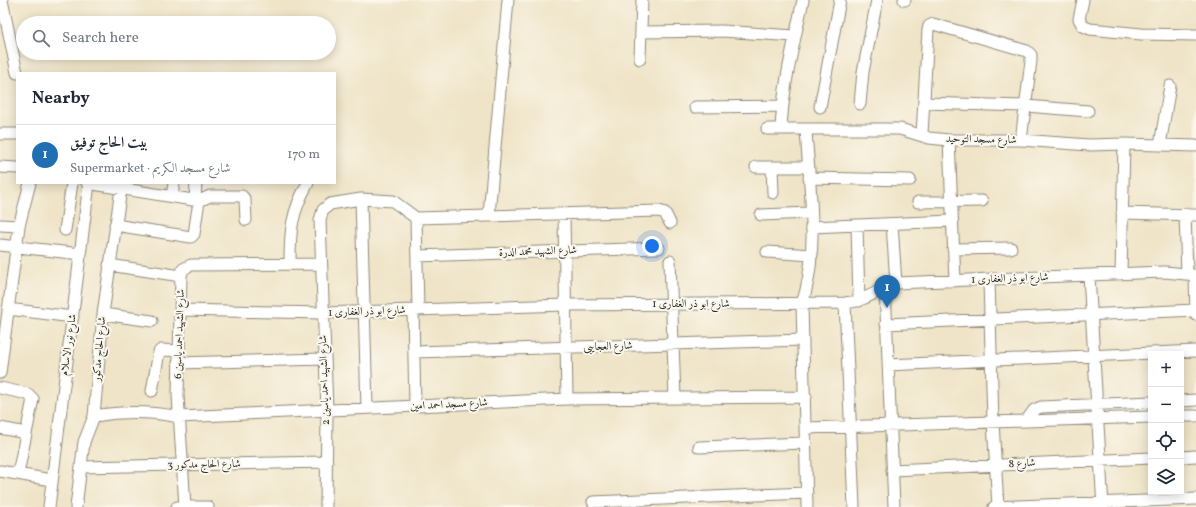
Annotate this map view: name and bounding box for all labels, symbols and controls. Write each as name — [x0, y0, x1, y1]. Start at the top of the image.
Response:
search box — [16, 16, 336, 60]
icon: search — [30, 27, 52, 49]
text: Search here — [62, 28, 139, 49]
text: Nearby — [32, 87, 90, 110]
street label: شارع مسجد التوحيد — [945, 132, 1017, 149]
text: بيت الحاج توفيق — [70, 133, 148, 154]
text: 1 — [42, 146, 48, 164]
text: 170 m — [287, 146, 320, 164]
text: Supermarket · شارع مسجد الكريم — [70, 160, 231, 178]
your location — [642, 236, 662, 256]
street label: شارع الشهيد محمد الدرة — [499, 243, 577, 262]
street label: شارع ابو ذر الغفارى 1 — [971, 270, 1049, 289]
pin: 1 — [874, 275, 900, 308]
street label: شارع الشهيد احمد ياسين 6 — [171, 289, 190, 379]
street label: شارع ابو ذر الغفارى 1 — [652, 297, 730, 313]
street label: شارع ابو ذر الغفارى 1 — [328, 303, 406, 322]
street label: شارع نور الاسلام — [57, 313, 82, 377]
street label: شارع الحاج مدكور — [90, 316, 112, 383]
street label: شارع الشهيد احمد ياسين 2 — [316, 335, 335, 425]
street label: شارع العجايبى — [583, 339, 633, 356]
map controls — [1148, 351, 1184, 495]
button: + — [1148, 351, 1184, 387]
button: − — [1148, 387, 1184, 423]
street label: شارع مسجد احمد امين — [410, 395, 488, 416]
button: locate — [1148, 423, 1184, 459]
street label: شارع 8 — [1008, 456, 1036, 473]
street label: شارع الحاج مدكور 3 — [167, 457, 241, 475]
button: layers — [1148, 459, 1184, 495]

